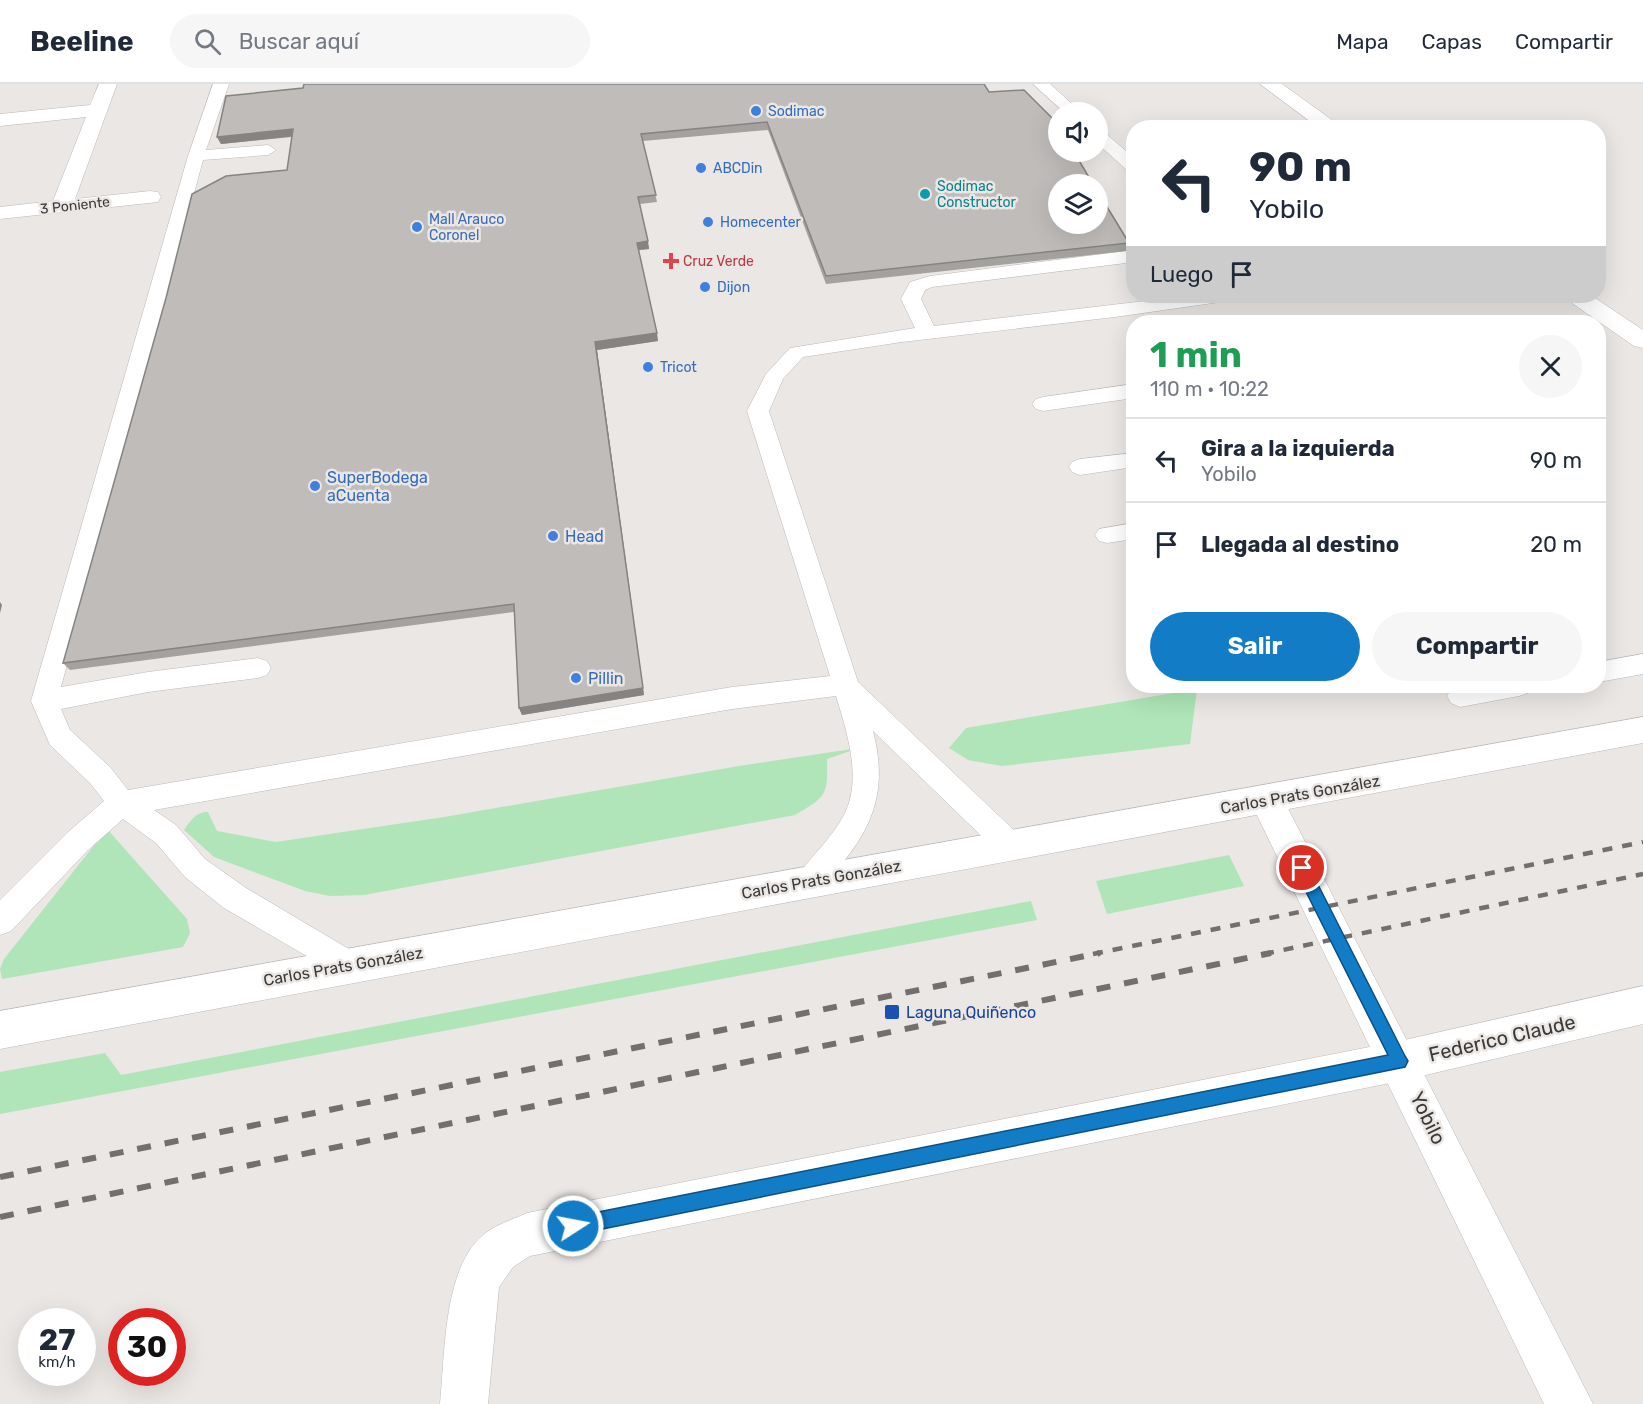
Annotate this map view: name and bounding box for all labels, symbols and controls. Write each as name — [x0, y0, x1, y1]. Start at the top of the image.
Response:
search box — [170, 14, 590, 68]
text: Beeline — [30, 25, 134, 58]
icon: search — [191, 25, 224, 58]
text: Buscar aquí — [239, 28, 359, 55]
text: Mapa — [1336, 29, 1389, 54]
text: Capas — [1422, 29, 1482, 54]
text: Compartir — [1515, 29, 1613, 54]
map controls — [1048, 102, 1108, 234]
button: sound — [1048, 102, 1108, 162]
place label: Sodimac — [768, 103, 825, 120]
marker: Sodimac — [749, 104, 763, 118]
text: 90 m — [1249, 142, 1352, 192]
icon: left — [1150, 144, 1228, 222]
place label: ABCDin — [713, 160, 763, 177]
marker: ABCDin — [694, 161, 708, 175]
button: layers — [1048, 174, 1108, 234]
place label: Sodimac Constructor — [937, 178, 1016, 211]
marker: Sodimac Constructor — [918, 187, 932, 201]
street label: 3 Poniente — [39, 193, 111, 218]
text: Yobilo — [1249, 193, 1324, 225]
place label: Mall Arauco Coronel — [429, 211, 504, 244]
place label: Homecenter — [720, 214, 802, 231]
marker: Homecenter — [701, 215, 715, 229]
marker: Mall Arauco Coronel — [410, 220, 424, 234]
place label: Cruz Verde — [683, 253, 754, 270]
marker: Cruz Verde — [664, 254, 678, 268]
icon: arrive — [1225, 258, 1258, 291]
text: Luego — [1150, 261, 1213, 288]
place label: Dijon — [717, 279, 750, 296]
marker: Dijon — [698, 280, 712, 294]
text: 1 min — [1150, 333, 1242, 376]
button: close — [1519, 335, 1582, 398]
place label: Tricot — [660, 359, 697, 376]
marker: Tricot — [641, 360, 655, 374]
text: 110 m · 10:22 — [1150, 377, 1269, 401]
text: Gira a la izquierda — [1201, 435, 1395, 462]
icon: left — [1150, 444, 1183, 477]
text: 90 m — [1530, 447, 1582, 474]
text: Yobilo — [1201, 462, 1257, 486]
place label: SuperBodega aCuenta — [327, 468, 428, 505]
marker: SuperBodega aCuenta — [308, 479, 322, 493]
place label: Head — [565, 527, 604, 546]
icon: arrive — [1150, 528, 1183, 561]
marker: Head — [546, 529, 560, 543]
text: Llegada al destino — [1201, 531, 1399, 558]
text: 20 m — [1530, 531, 1582, 558]
button: Salir — [1150, 612, 1360, 681]
button: Compartir — [1372, 612, 1582, 681]
place label: Pillin — [588, 669, 624, 688]
marker: Pillin — [569, 671, 583, 685]
street label: Carlos Prats González — [1219, 771, 1381, 818]
pin — [1276, 842, 1327, 893]
icon: arrive — [1285, 851, 1318, 884]
street label: Carlos Prats González — [740, 856, 902, 903]
street label: Carlos Prats González — [262, 943, 424, 990]
marker: Laguna Quiñenco — [883, 1003, 901, 1021]
place label: Laguna Quiñenco — [906, 1003, 1036, 1022]
street label: Federico Claude — [1426, 1009, 1578, 1067]
street label: Yobilo — [1405, 1088, 1451, 1148]
position arrow — [541, 1194, 605, 1258]
speed limit sign: 30 — [108, 1308, 186, 1386]
text: 27 — [39, 1322, 75, 1358]
text: km/h — [38, 1353, 76, 1371]

